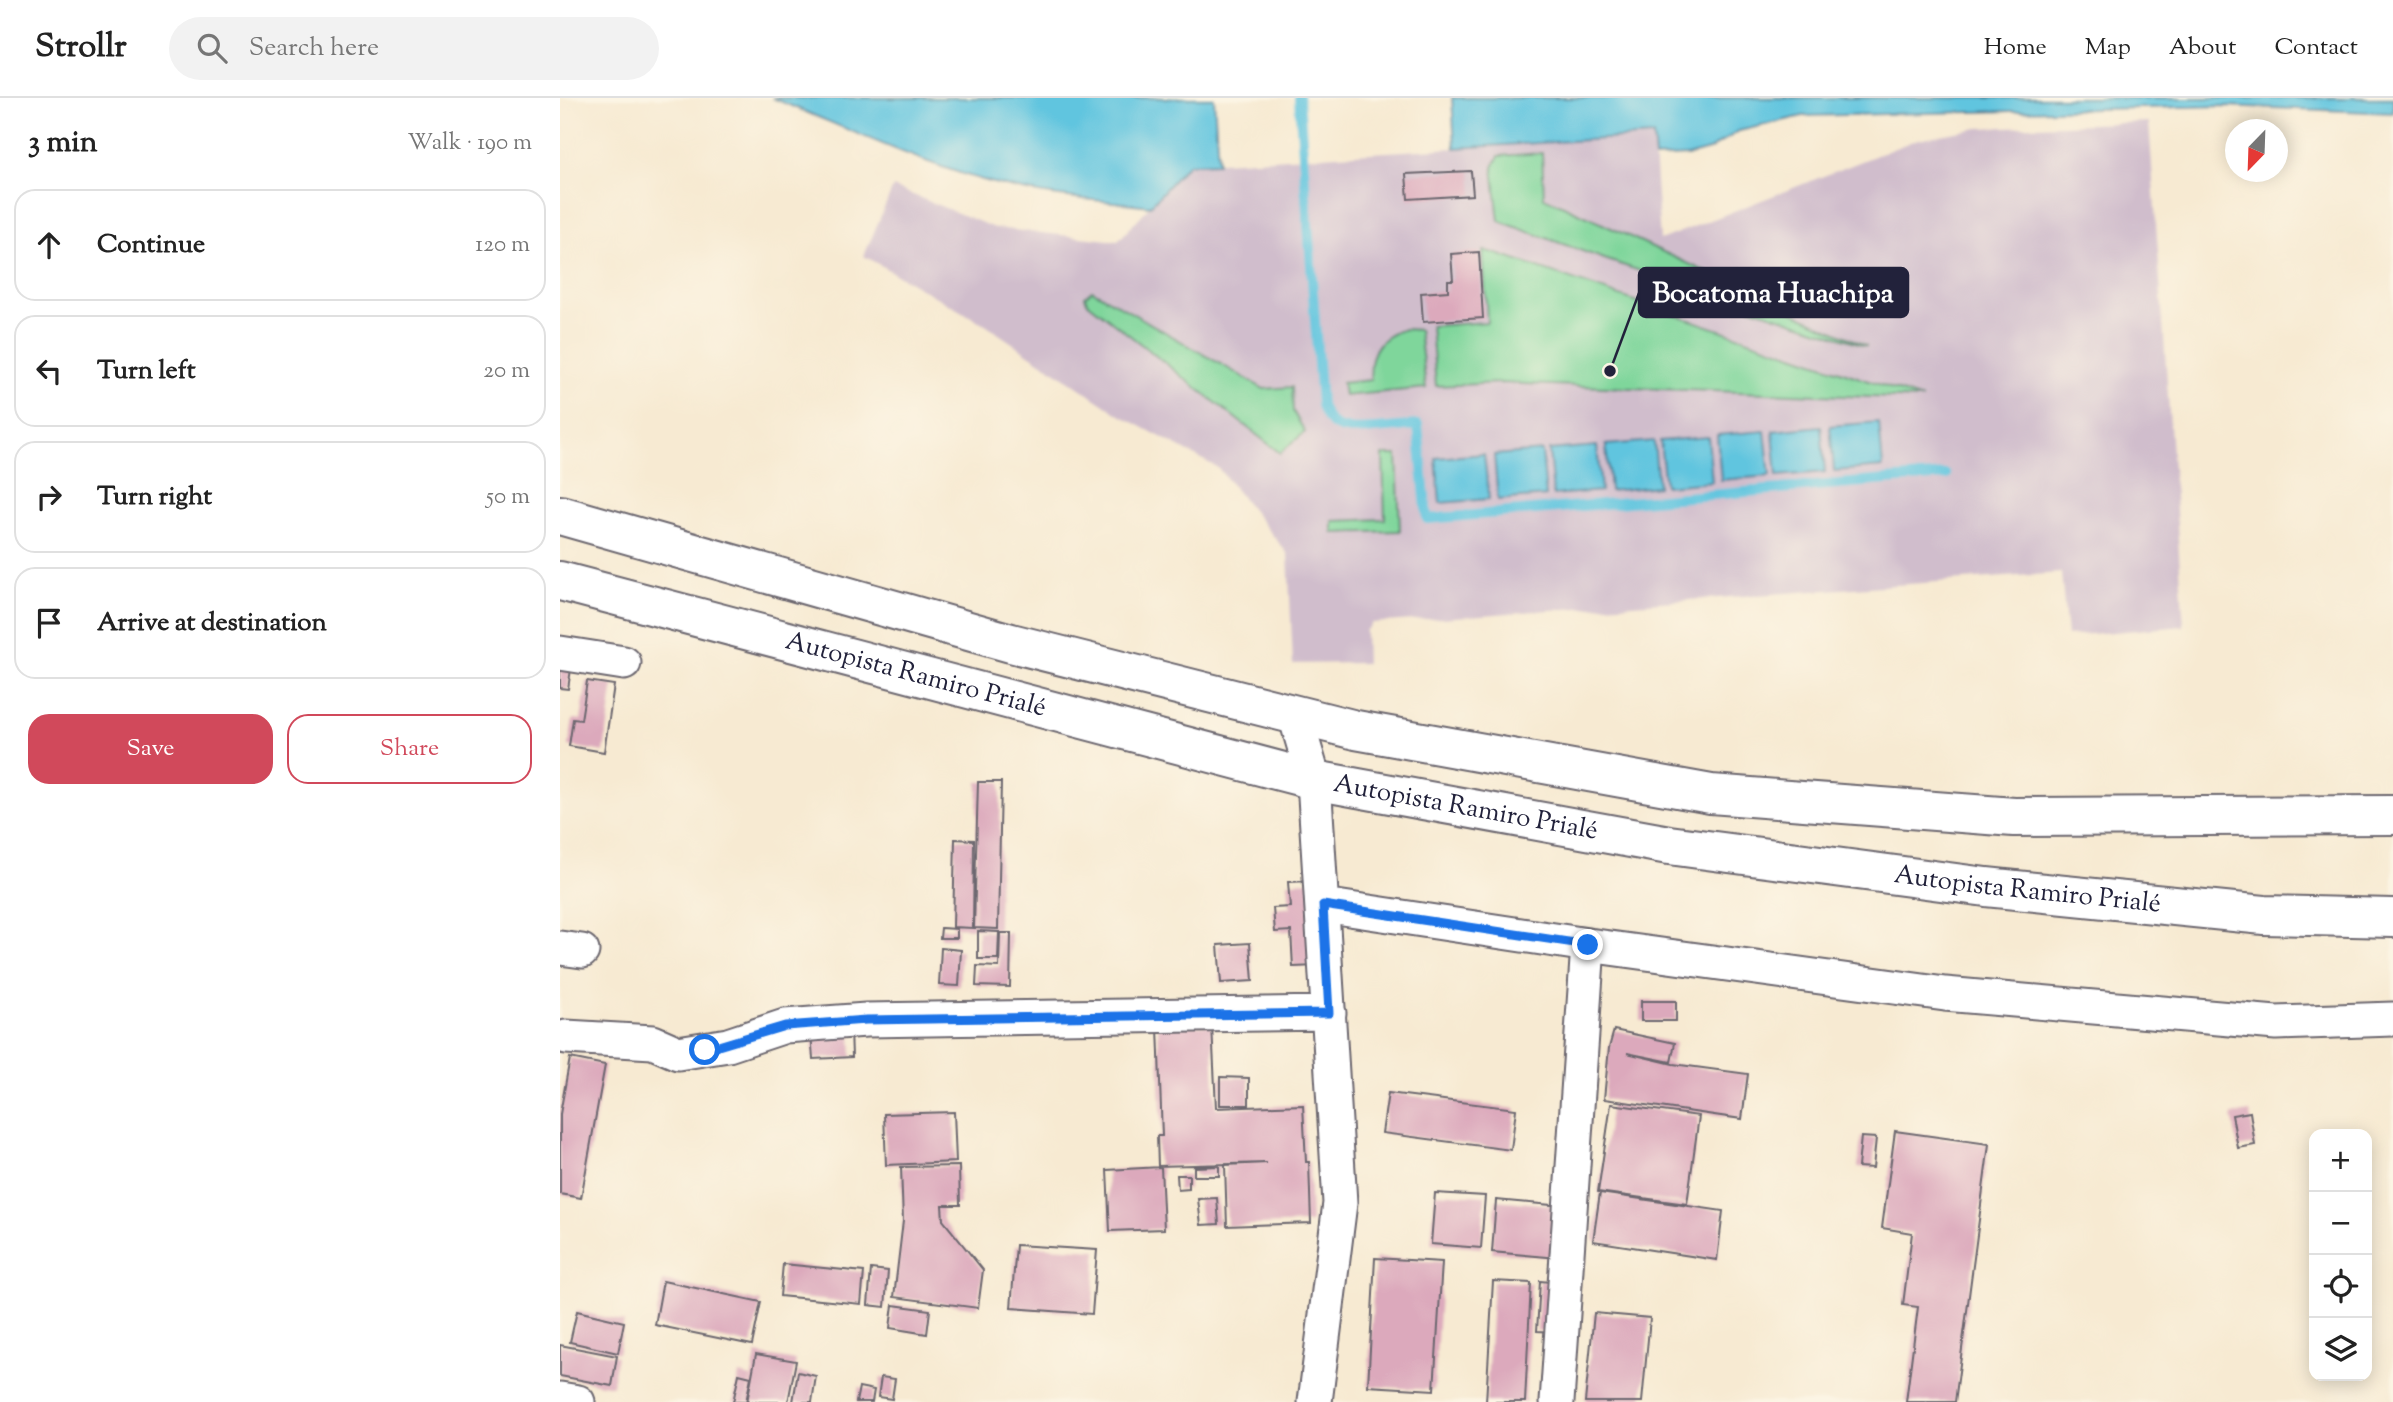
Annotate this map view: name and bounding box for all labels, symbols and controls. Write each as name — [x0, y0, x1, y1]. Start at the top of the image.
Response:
search box — [169, 17, 659, 80]
text: Strollr — [35, 24, 127, 72]
icon: search — [193, 29, 231, 67]
text: Search here — [249, 30, 379, 67]
text: Home — [1984, 31, 2047, 65]
text: Map — [2085, 31, 2131, 65]
text: About — [2169, 31, 2236, 65]
text: Contact — [2274, 31, 2358, 65]
north arrow — [2225, 119, 2288, 182]
text: 3 min — [28, 122, 98, 165]
text: Walk · 190 m — [408, 127, 532, 160]
icon: ahead — [30, 226, 68, 264]
text: Continue — [97, 227, 205, 264]
text: 120 m — [475, 229, 530, 262]
callout: Bocatoma Huachipa — [1639, 268, 1908, 317]
text: Bocatoma Huachipa — [1652, 275, 1894, 315]
icon: left — [30, 352, 68, 390]
text: Turn left — [97, 353, 196, 390]
text: 20 m — [483, 355, 530, 388]
icon: right — [30, 478, 68, 516]
text: Turn right — [97, 479, 212, 516]
text: 50 m — [486, 481, 530, 514]
icon: arrive — [30, 604, 68, 642]
text: Arrive at destination — [97, 605, 327, 642]
street label: Autopista Ramiro Prialé — [781, 623, 1050, 727]
button: Save — [28, 714, 273, 784]
button: Share — [287, 714, 532, 784]
street label: Autopista Ramiro Prialé — [1330, 765, 1601, 850]
street label: Autopista Ramiro Prialé — [1892, 856, 2163, 923]
route end — [1572, 929, 1603, 960]
route start — [689, 1034, 720, 1065]
map controls — [2309, 1129, 2372, 1381]
button: + — [2309, 1129, 2372, 1192]
button: − — [2309, 1192, 2372, 1255]
button: locate — [2309, 1255, 2372, 1318]
button: layers — [2309, 1318, 2372, 1381]

